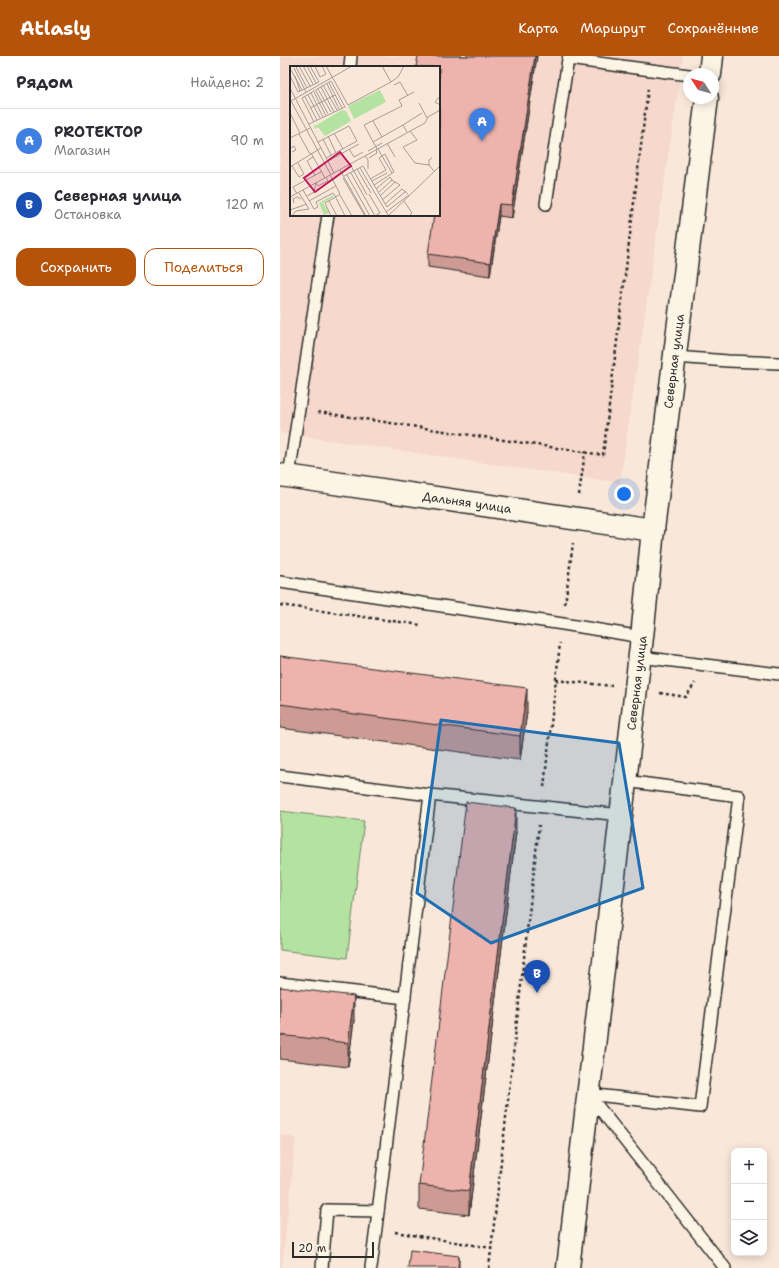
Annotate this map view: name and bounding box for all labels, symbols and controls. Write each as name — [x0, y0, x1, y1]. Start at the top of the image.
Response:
text: Atlasly — [20, 16, 91, 41]
text: Карта — [518, 19, 558, 37]
text: Маршрут — [580, 19, 646, 37]
text: Сохранённые — [668, 19, 759, 37]
inset map — [290, 66, 440, 216]
north arrow — [683, 68, 719, 104]
text: Рядом — [16, 71, 73, 93]
text: Найдено: 2 — [190, 74, 264, 91]
pin: A — [469, 108, 495, 141]
text: PROТЕКТОР — [54, 122, 143, 142]
text: A — [24, 132, 34, 149]
text: 90 m — [230, 132, 264, 149]
text: Магазин — [54, 142, 110, 159]
text: Северная улица — [54, 186, 182, 206]
text: B — [25, 196, 33, 213]
text: 120 m — [226, 196, 264, 213]
text: Остановка — [54, 206, 121, 223]
button: Сохранить — [16, 248, 136, 286]
button: Поделиться — [144, 248, 264, 286]
street label: Северная улица — [660, 313, 688, 410]
your location — [614, 484, 634, 504]
street label: Дальняя улица — [421, 488, 513, 517]
street label: Северная улица — [623, 634, 651, 731]
pin: B — [524, 960, 550, 993]
map controls — [731, 1148, 767, 1256]
button: + — [731, 1148, 767, 1184]
button: − — [731, 1184, 767, 1220]
button: layers — [731, 1220, 767, 1256]
scale bar — [292, 1240, 374, 1259]
text: 20 m — [298, 1241, 326, 1256]

